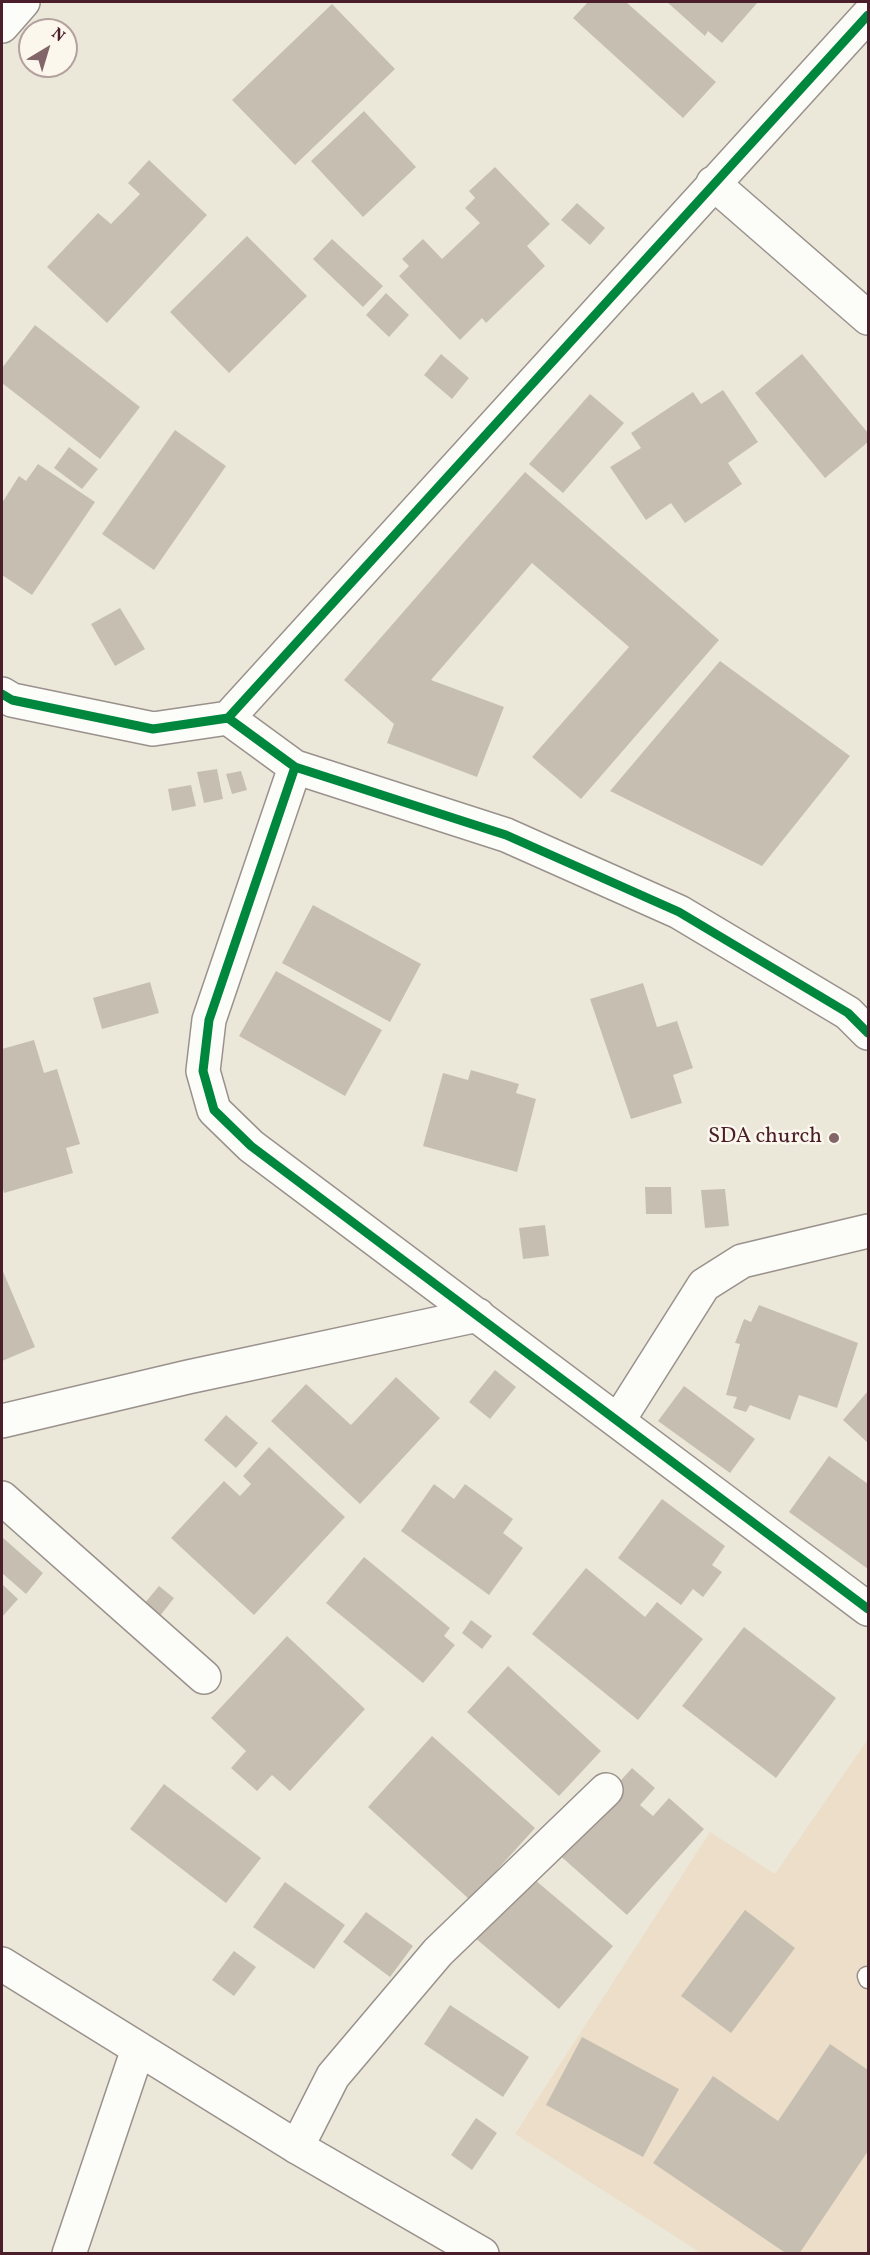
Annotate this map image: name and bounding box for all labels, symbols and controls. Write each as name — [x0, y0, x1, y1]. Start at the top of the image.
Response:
north arrow — [18, 18, 78, 78]
text: N — [46, 23, 69, 48]
place label: SDA church — [708, 1125, 822, 1151]
marker: SDA church — [827, 1131, 841, 1145]

